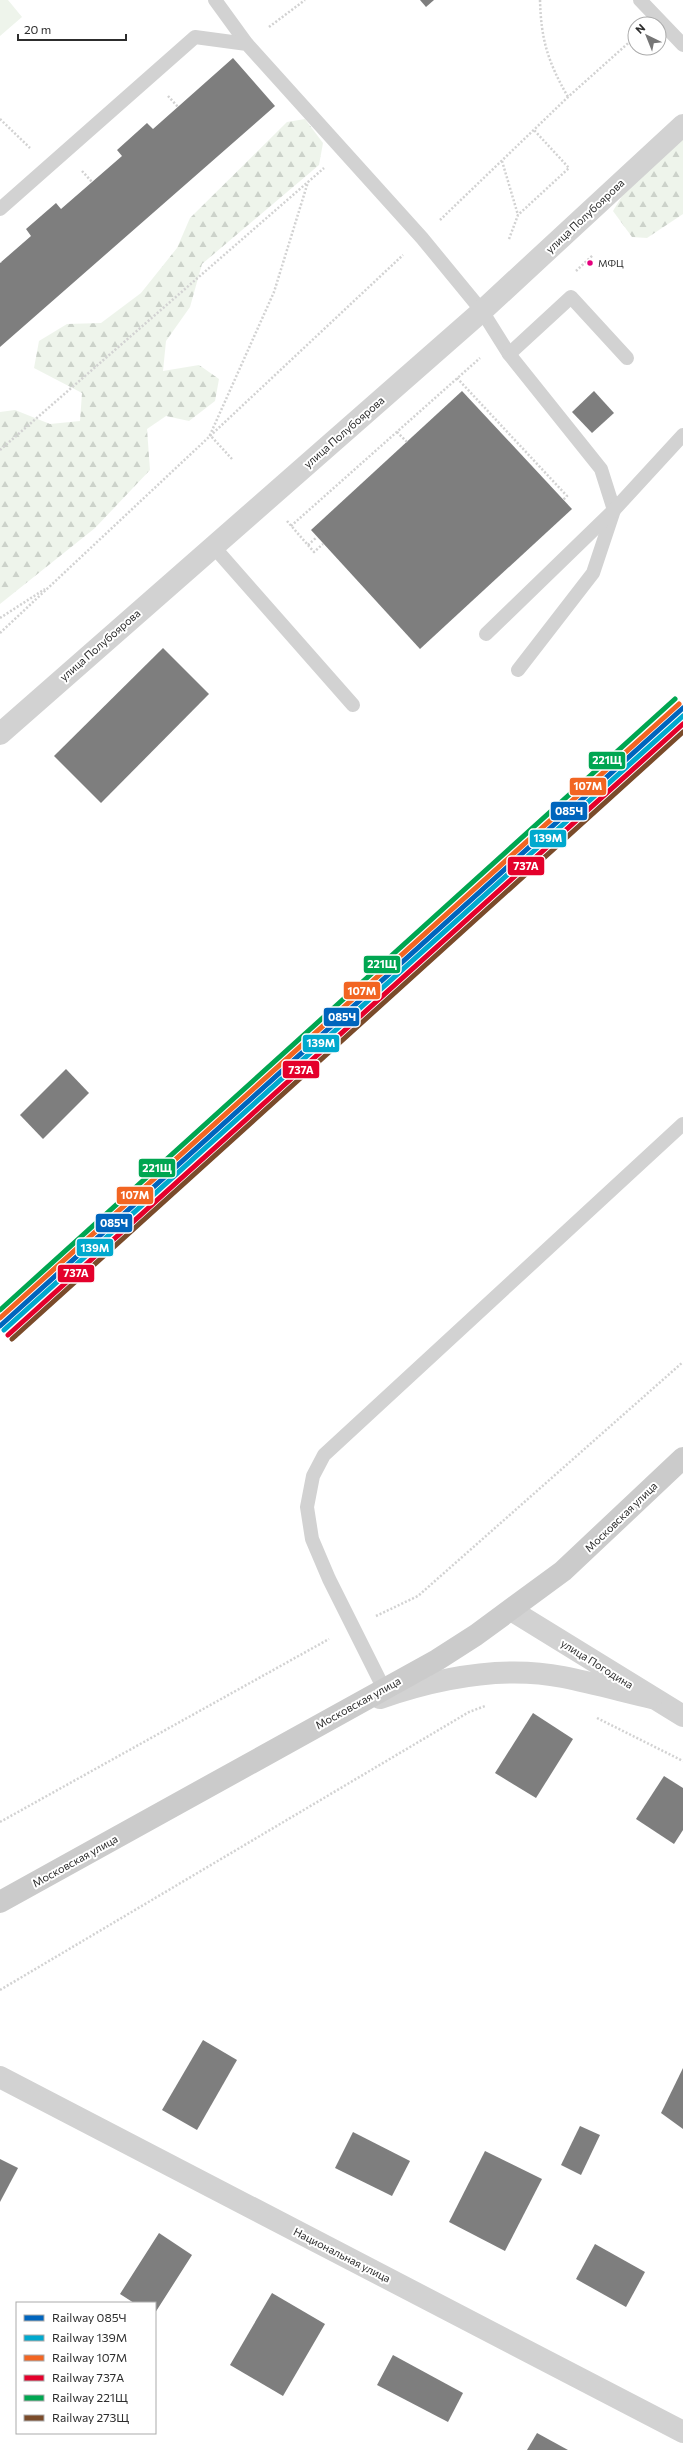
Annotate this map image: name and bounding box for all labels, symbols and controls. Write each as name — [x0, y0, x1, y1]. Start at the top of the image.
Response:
scale bar — [18, 16, 126, 42]
north arrow — [627, 16, 667, 56]
text: N — [632, 21, 647, 36]
text: 20 m — [24, 22, 51, 36]
street label: улица Полубоярова — [543, 176, 627, 255]
place label: МФЦ — [598, 257, 624, 269]
marker: МФЦ — [585, 258, 595, 268]
street label: улица Полубоярова — [301, 393, 387, 470]
street label: улица Полубоярова — [57, 606, 143, 683]
line badge: 221Щ — [588, 751, 626, 770]
text: 221Щ — [592, 753, 622, 766]
line badge: 107М — [569, 777, 607, 796]
text: 107М — [574, 779, 603, 792]
line badge: 085Ч — [550, 801, 588, 821]
text: 085Ч — [555, 804, 583, 817]
line badge: 139М — [529, 829, 567, 848]
text: 139М — [534, 831, 563, 844]
line badge: 737А — [507, 856, 545, 876]
text: 737А — [513, 859, 539, 872]
line badge: 221Щ — [363, 955, 401, 974]
text: 221Щ — [367, 957, 397, 970]
line badge: 107М — [343, 981, 381, 1000]
text: 107М — [348, 984, 377, 997]
line badge: 085Ч — [323, 1007, 360, 1027]
text: 085Ч — [328, 1010, 356, 1023]
line badge: 139М — [302, 1034, 340, 1053]
text: 139М — [307, 1036, 336, 1049]
line badge: 737А — [282, 1060, 320, 1079]
text: 737А — [288, 1063, 314, 1076]
line badge: 221Щ — [138, 1158, 176, 1178]
text: 221Щ — [142, 1161, 172, 1174]
line badge: 107М — [116, 1186, 154, 1205]
text: 107М — [121, 1188, 150, 1201]
line badge: 085Ч — [95, 1213, 133, 1233]
text: 085Ч — [100, 1216, 128, 1229]
line badge: 139М — [76, 1238, 114, 1257]
text: 139М — [81, 1241, 110, 1254]
line badge: 737А — [57, 1264, 95, 1283]
text: 737А — [63, 1266, 89, 1279]
street label: Московская улица — [582, 1479, 660, 1555]
street label: улица Погодина — [559, 1636, 636, 1691]
street label: Московская улица — [313, 1674, 403, 1731]
street label: Московская улица — [30, 1832, 120, 1889]
street label: Национальная улица — [292, 2224, 393, 2285]
legend — [16, 2302, 156, 2434]
text: Railway 085Ч — [52, 2310, 127, 2324]
text: Railway 139М — [52, 2330, 127, 2344]
text: Railway 107М — [52, 2350, 127, 2364]
text: Railway 737А — [52, 2370, 124, 2384]
text: Railway 221Щ — [52, 2390, 128, 2404]
text: Railway 273Щ — [52, 2410, 129, 2424]

